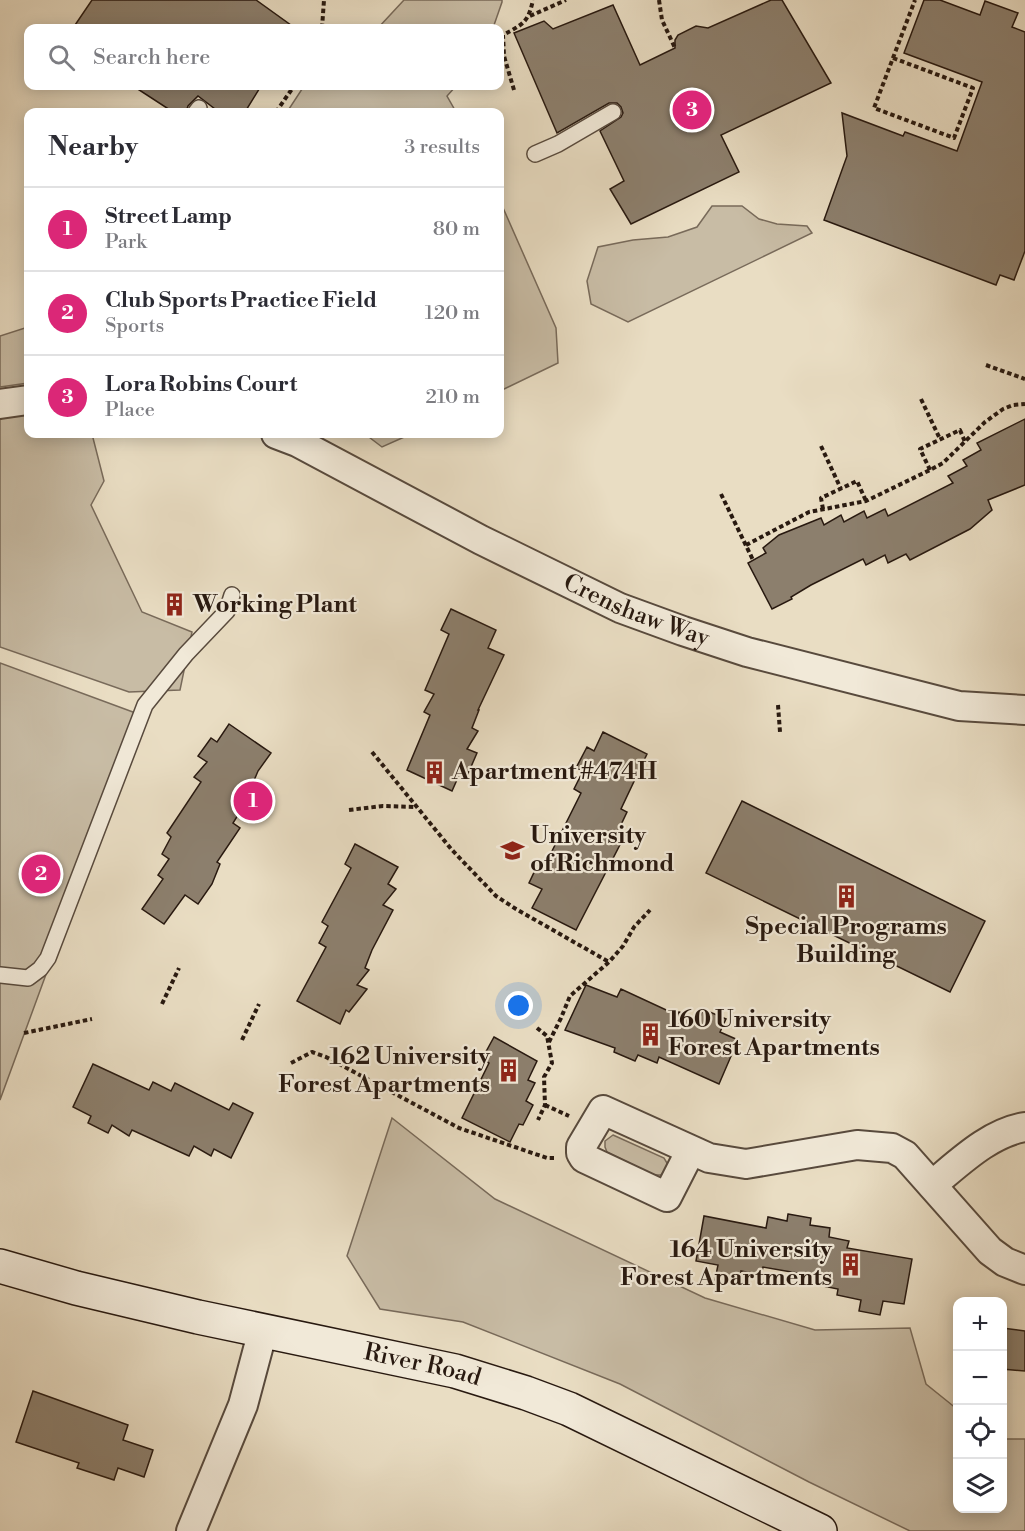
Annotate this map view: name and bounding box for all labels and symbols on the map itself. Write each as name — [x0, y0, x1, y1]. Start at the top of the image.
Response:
pin: 3 — [672, 88, 712, 132]
street label: Crenshaw Way — [558, 568, 714, 654]
place label: Working Plant — [192, 590, 357, 620]
building icon: Working Plant — [162, 592, 188, 618]
place label: Apartment #474H — [451, 757, 657, 787]
building icon: Apartment #474H — [421, 759, 447, 785]
pin: 1 — [234, 778, 272, 824]
place label: University of Richmond — [530, 821, 674, 879]
school or university icon: University of Richmond — [499, 837, 525, 863]
pin: 2 — [22, 852, 60, 896]
building icon: Special Programs Building — [833, 884, 859, 910]
place label: Special Programs Building — [745, 912, 947, 970]
your location — [504, 991, 533, 1020]
place label: 160 University Forest Apartments — [668, 1005, 880, 1063]
building icon: 160 University Forest Apartments — [637, 1021, 663, 1047]
place label: 162 University Forest Apartments — [278, 1042, 491, 1100]
building icon: 162 University Forest Apartments — [495, 1058, 521, 1084]
place label: 164 University Forest Apartments — [620, 1235, 833, 1293]
building icon: 164 University Forest Apartments — [837, 1251, 863, 1277]
street label: River Road — [361, 1337, 485, 1393]

